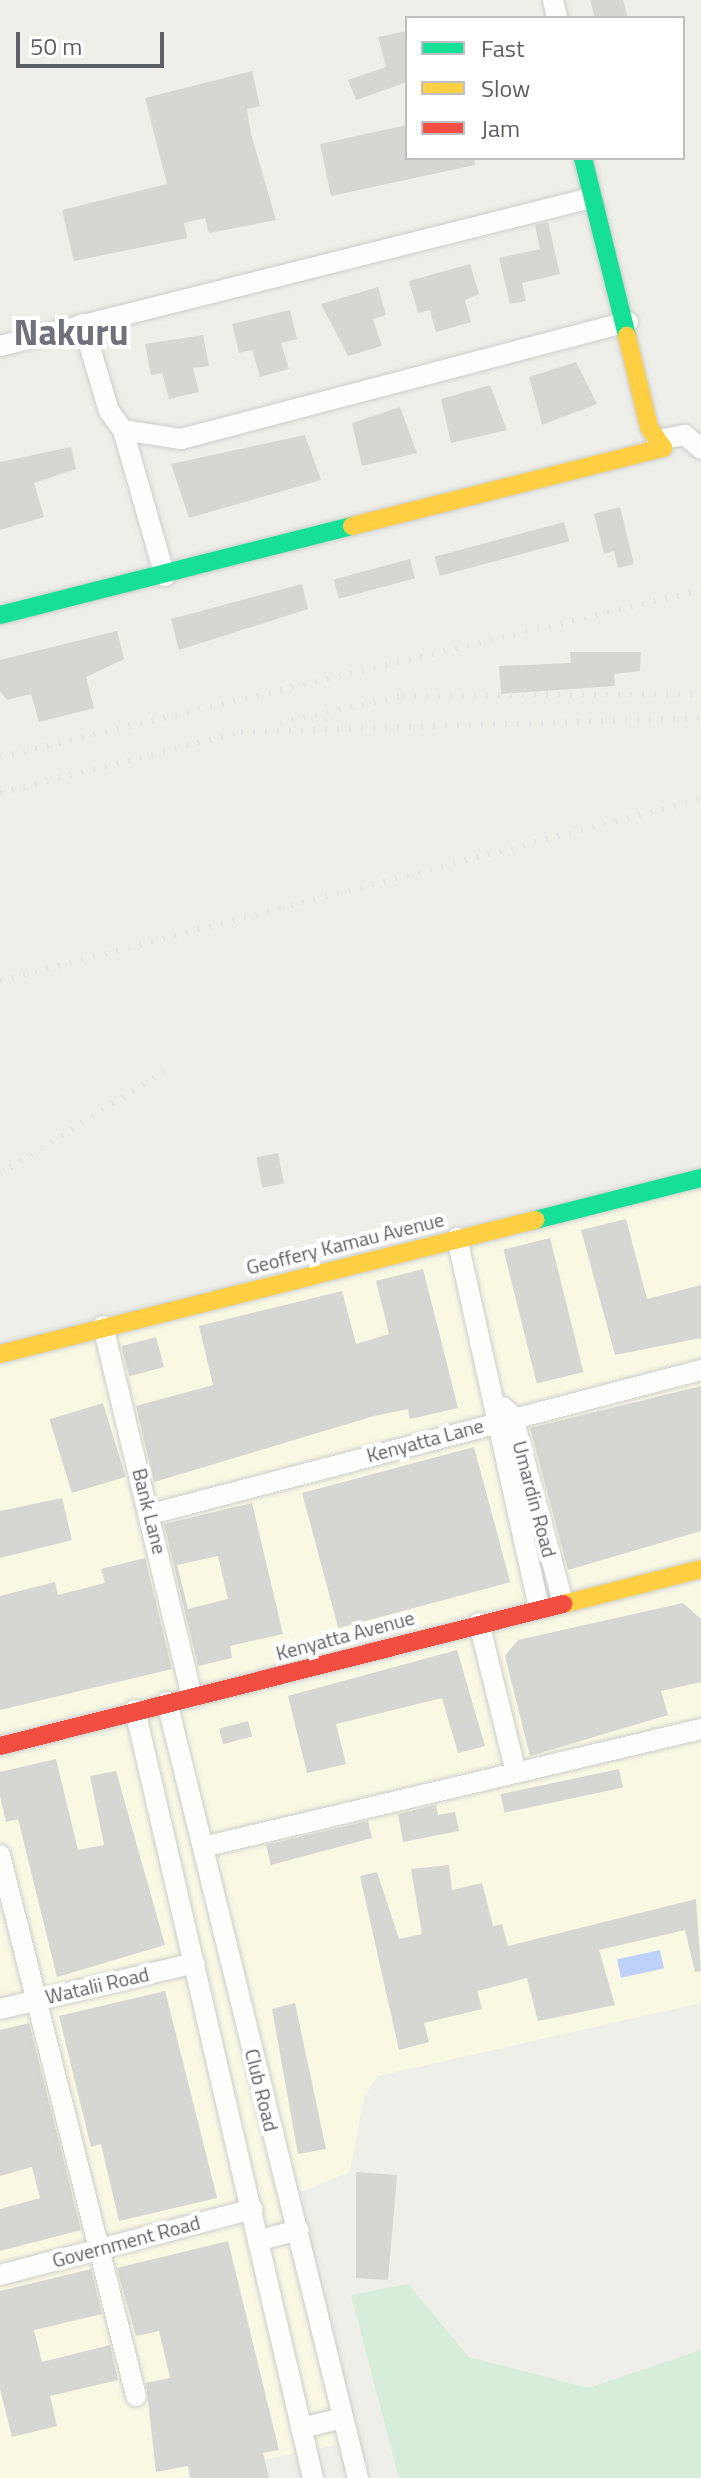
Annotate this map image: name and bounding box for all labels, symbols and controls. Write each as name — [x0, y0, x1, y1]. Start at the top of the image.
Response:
scale bar — [20, 16, 168, 66]
legend — [405, 16, 685, 160]
text: 50 m — [30, 28, 82, 64]
text: Fast — [481, 30, 524, 66]
text: Slow — [481, 70, 530, 106]
text: Jam — [481, 110, 520, 146]
district label: Nakuru — [13, 310, 129, 354]
street label: Geoffery Kamau Avenue — [244, 1207, 446, 1279]
street label: Kenyatta Lane — [364, 1413, 486, 1467]
street label: Umardin Road — [508, 1438, 562, 1560]
street label: Bank Lane — [128, 1466, 172, 1556]
street label: Kenyatta Avenue — [273, 1605, 417, 1665]
street label: Watalii Road — [43, 1961, 151, 2009]
street label: Club Road — [240, 2046, 284, 2134]
street label: Government Road — [49, 2210, 203, 2272]

